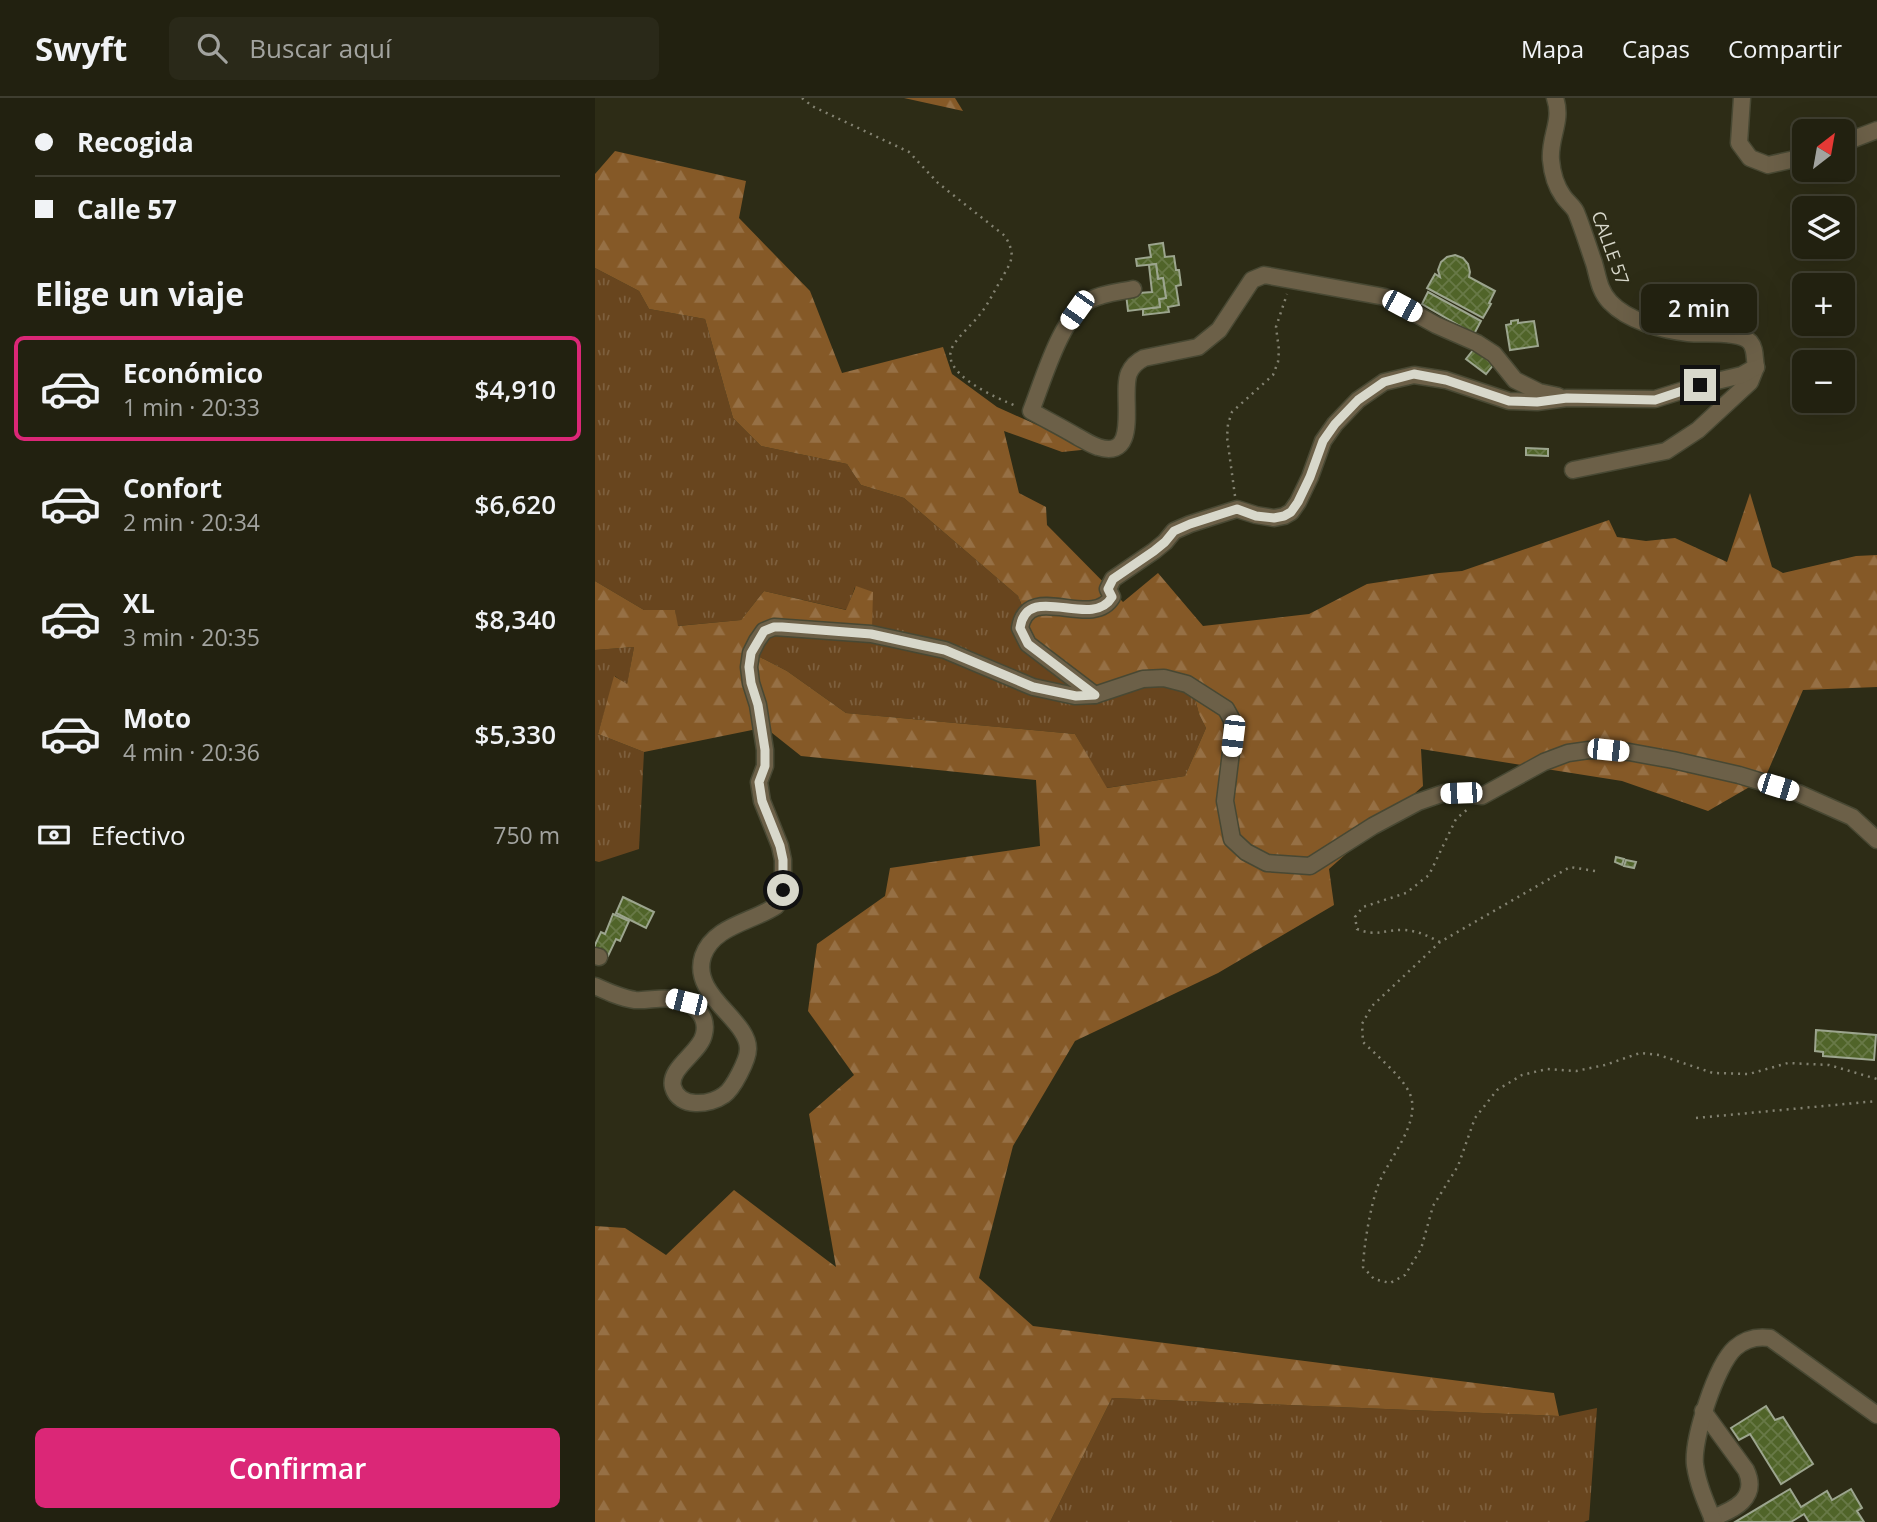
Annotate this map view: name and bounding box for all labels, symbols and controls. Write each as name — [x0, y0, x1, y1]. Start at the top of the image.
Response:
search box — [169, 17, 659, 80]
text: Swyft — [35, 26, 127, 71]
icon: search — [193, 29, 231, 67]
text: Buscar aquí — [249, 30, 392, 66]
text: Mapa — [1521, 32, 1584, 65]
text: Capas — [1622, 32, 1690, 65]
text: Compartir — [1728, 32, 1842, 65]
north arrow — [1792, 119, 1855, 182]
map controls — [1792, 119, 1855, 413]
text: Recogida — [77, 124, 194, 160]
text: Calle 57 — [77, 191, 177, 227]
button: layers — [1792, 196, 1855, 259]
street label: CALLE 57 — [1587, 207, 1635, 288]
text: Elige un viaje — [35, 272, 244, 315]
button: + — [1792, 273, 1855, 336]
callout: 2 min — [1642, 284, 1758, 332]
car — [1057, 287, 1098, 333]
car — [1379, 287, 1426, 325]
text: 2 min — [1668, 292, 1730, 324]
button: − — [1792, 350, 1855, 413]
text: Económico — [123, 355, 263, 391]
icon: car — [39, 357, 102, 420]
route end — [1684, 369, 1716, 401]
text: $4,910 — [475, 371, 556, 407]
text: 1 min · 20:33 — [123, 391, 260, 423]
text: Confort — [123, 470, 222, 506]
icon: car — [39, 472, 102, 535]
text: $6,620 — [475, 486, 556, 522]
text: 2 min · 20:34 — [123, 506, 260, 538]
text: XL — [123, 585, 155, 621]
icon: car — [39, 587, 102, 650]
text: $8,340 — [475, 601, 556, 637]
text: 3 min · 20:35 — [123, 621, 260, 653]
text: Moto — [123, 700, 191, 736]
icon: car — [39, 702, 102, 765]
car — [1221, 714, 1246, 758]
text: $5,330 — [475, 716, 556, 752]
text: 4 min · 20:36 — [123, 736, 260, 768]
car — [1587, 737, 1630, 763]
car — [1755, 771, 1802, 803]
car — [1440, 782, 1483, 804]
icon: cash — [35, 816, 73, 854]
text: Efectivo — [91, 817, 186, 853]
text: 750 m — [493, 819, 560, 851]
route start — [767, 874, 799, 906]
car — [664, 987, 709, 1017]
button: Confirmar — [35, 1428, 560, 1508]

